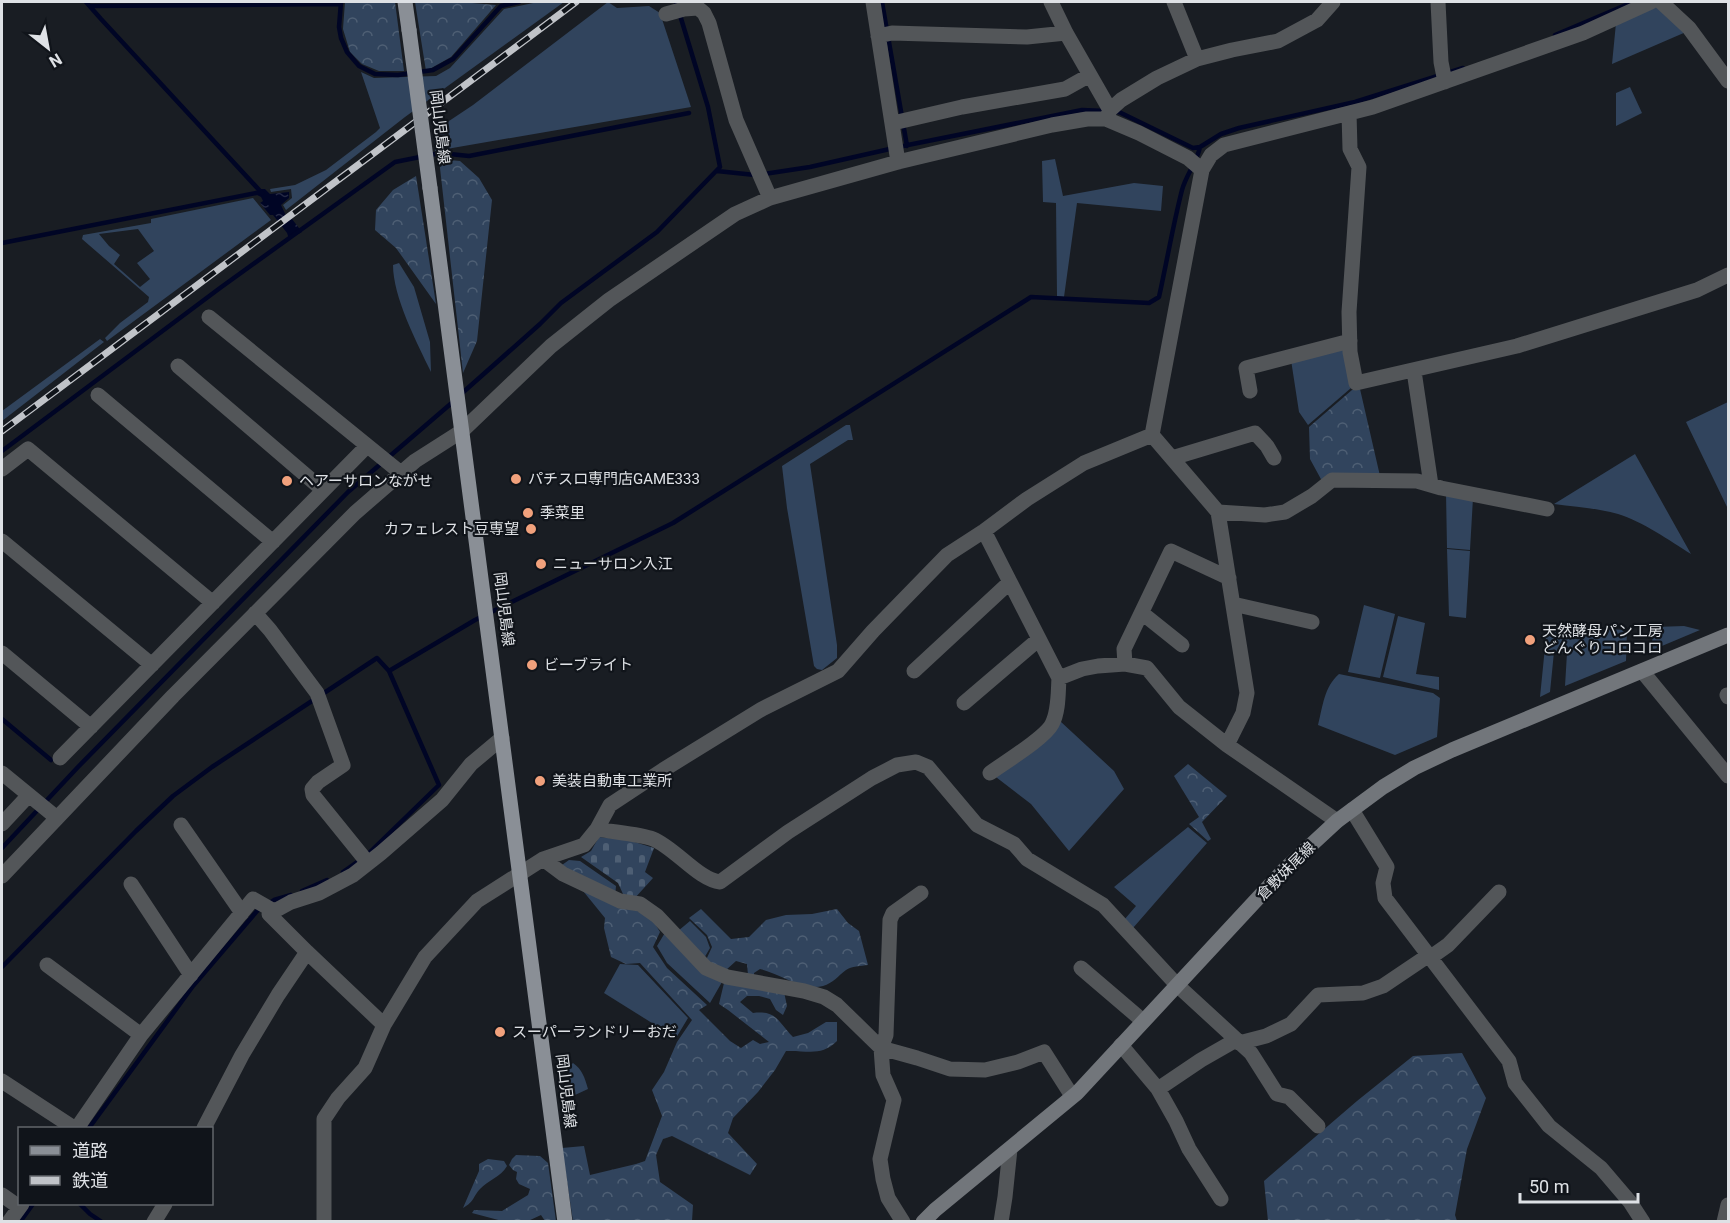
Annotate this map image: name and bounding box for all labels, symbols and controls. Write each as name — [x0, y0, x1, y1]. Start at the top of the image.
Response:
north arrow — [18, 18, 78, 78]
text: N — [46, 49, 65, 71]
street label: 岡山児島線 — [426, 89, 454, 165]
place label: パチスロ専門店GAME333 — [528, 470, 700, 488]
place label: ヘアーサロンながせ — [299, 472, 433, 490]
marker: パチスロ専門店GAME333 — [509, 472, 523, 486]
marker: ヘアーサロンながせ — [280, 474, 294, 488]
place label: 季菜里 — [540, 504, 585, 522]
marker: 季菜里 — [521, 506, 535, 520]
place label: カフェレスト豆専望 — [384, 520, 519, 538]
marker: カフェレスト豆専望 — [524, 522, 538, 536]
place label: ニューサロン入江 — [553, 555, 673, 573]
marker: ニューサロン入江 — [534, 557, 548, 571]
street label: 岡山児島線 — [490, 571, 518, 647]
place label: 天然酵母パン工房 どんぐりコロコロ — [1542, 622, 1663, 657]
marker: 天然酵母パン工房 どんぐりコロコロ — [1523, 633, 1537, 647]
place label: ビーブライト — [544, 656, 633, 674]
marker: ビーブライト — [525, 658, 539, 672]
place label: 美装自動車工業所 — [552, 772, 672, 790]
marker: 美装自動車工業所 — [533, 774, 547, 788]
street label: 倉敷妹尾線 — [1253, 838, 1319, 904]
place label: スーパーランドリーおだ — [512, 1023, 677, 1041]
marker: スーパーランドリーおだ — [493, 1025, 507, 1039]
street label: 岡山児島線 — [552, 1053, 580, 1129]
legend — [18, 1127, 213, 1205]
text: 道路 — [72, 1140, 108, 1161]
scale bar — [1520, 1166, 1638, 1204]
text: 鉄道 — [72, 1170, 108, 1191]
text: 50 m — [1529, 1176, 1569, 1197]

